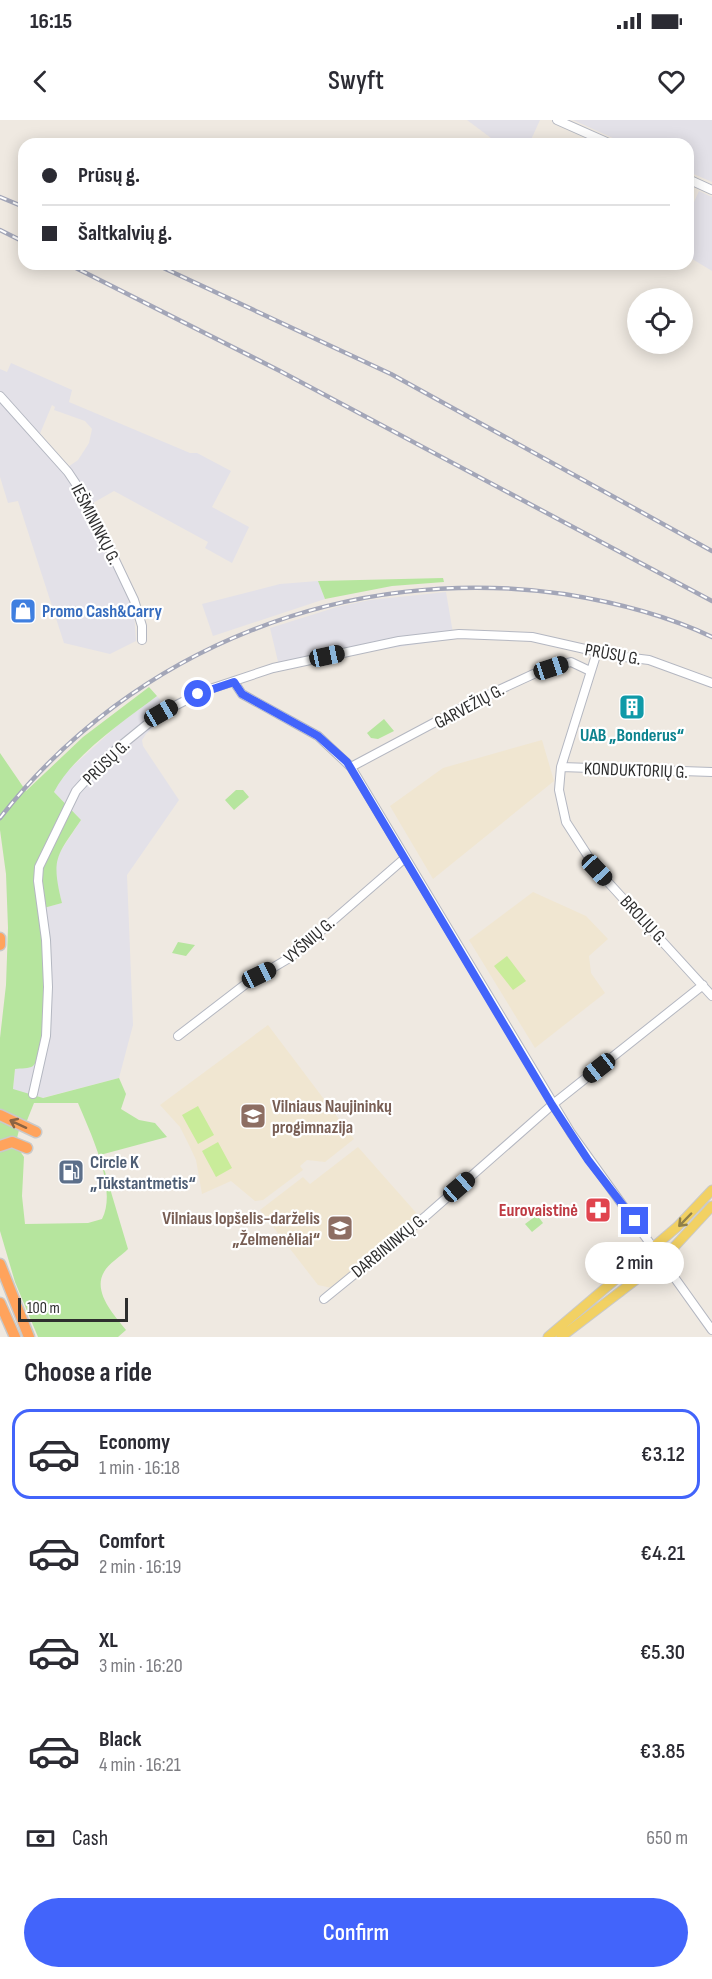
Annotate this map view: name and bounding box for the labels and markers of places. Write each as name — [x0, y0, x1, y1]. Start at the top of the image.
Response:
shop icon: Promo Cash&Carry — [8, 596, 38, 626]
place label: Promo Cash&Carry — [42, 601, 163, 622]
building icon: UAB „Bonderus“ — [617, 692, 647, 722]
place label: UAB „Bonderus“ — [580, 725, 684, 746]
place label: Vilniaus Naujininkų progimnazija — [272, 1096, 392, 1138]
school or university icon: Vilniaus Naujininkų progimnazija — [238, 1101, 268, 1131]
place label: Circle K „Tūkstantmetis“ — [90, 1152, 196, 1194]
fuel station icon: Circle K „Tūkstantmetis“ — [56, 1157, 86, 1187]
pharmacy icon: Eurovaistinė — [583, 1195, 613, 1225]
place label: Eurovaistinė — [499, 1200, 578, 1221]
place label: Vilniaus lopšelis-darželis „Želmenėliai“ — [162, 1208, 320, 1250]
school or university icon: Vilniaus lopšelis-darželis „Želmenėliai“ — [325, 1213, 355, 1243]

